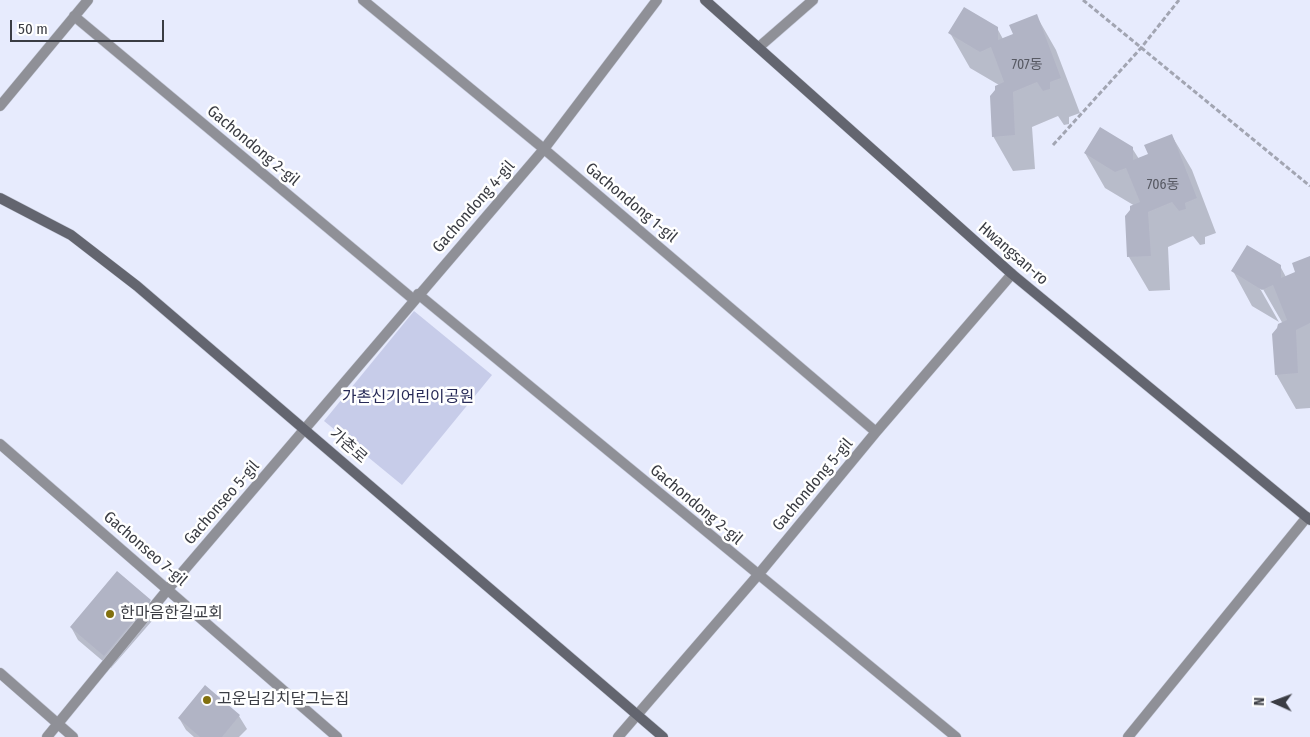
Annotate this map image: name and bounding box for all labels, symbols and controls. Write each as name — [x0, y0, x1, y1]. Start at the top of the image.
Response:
scale bar — [12, 10, 166, 42]
text: 50 m — [18, 20, 48, 38]
house number: 707동 — [1011, 57, 1043, 73]
street label: Gachondong 2-gil — [203, 102, 303, 190]
street label: Gachondong 4-gil — [429, 157, 519, 257]
street label: Gachondong 1-gil — [581, 159, 681, 247]
house number: 706동 — [1147, 177, 1179, 193]
street label: Hwangsan-ro — [974, 219, 1052, 289]
park label: 가촌신기어린이공원 — [342, 388, 474, 408]
street label: 가촌로 — [325, 424, 371, 468]
street label: Gachondong 5-gil — [769, 435, 857, 535]
street label: Gachonseo 5-gil — [180, 457, 264, 549]
street label: Gachondong 2-gil — [646, 461, 746, 549]
street label: Gachonseo 7-gil — [99, 508, 191, 590]
place label: 한마음한길교회 — [120, 604, 223, 624]
marker: 한마음한길교회 — [104, 608, 116, 620]
north arrow — [1250, 677, 1300, 727]
place label: 고운님김치담그는집 — [217, 690, 349, 710]
marker: 고운님김치담그는집 — [201, 694, 213, 706]
text: N — [1251, 697, 1268, 706]

